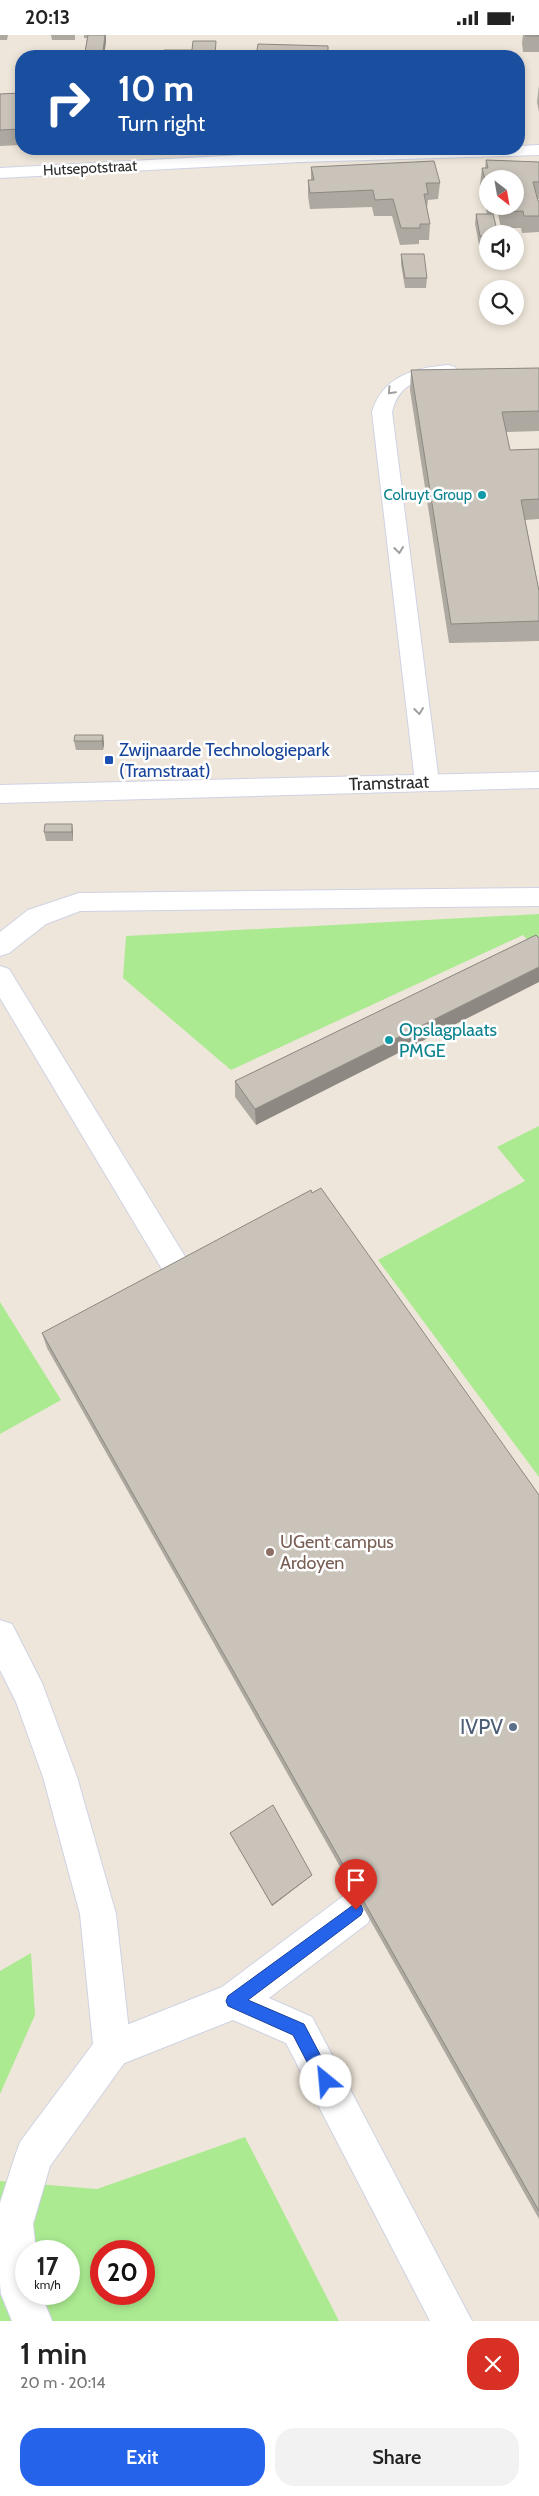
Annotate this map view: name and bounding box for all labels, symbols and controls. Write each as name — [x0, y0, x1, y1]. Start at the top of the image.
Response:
text: 20:13 — [25, 6, 70, 29]
text: 10 m — [118, 67, 194, 110]
icon: right — [35, 70, 100, 135]
text: Turn right — [118, 110, 205, 137]
street label: Hutsepotstraat — [43, 157, 137, 179]
north arrow — [479, 170, 524, 215]
map controls — [479, 170, 524, 325]
button: sound — [479, 225, 524, 270]
button: search — [479, 280, 524, 325]
one-way arrow — [388, 386, 397, 395]
place label: Colruyt Group — [384, 486, 472, 504]
marker: Colruyt Group — [476, 489, 488, 501]
one-way arrow — [393, 546, 404, 554]
one-way arrow — [413, 708, 424, 716]
place label: Zwijnaarde Technologiepark (Tramstraat) — [119, 739, 330, 782]
marker: Zwijnaarde Technologiepark (Tramstraat) — [103, 754, 115, 766]
street label: Tramstraat — [349, 771, 429, 795]
place label: Opslagplaats PMGE — [399, 1019, 497, 1062]
marker: Opslagplaats PMGE — [383, 1034, 395, 1046]
place label: UGent campus Ardoyen — [280, 1531, 394, 1574]
marker: UGent campus Ardoyen — [264, 1546, 276, 1558]
place label: IVPV — [460, 1714, 503, 1739]
marker: IVPV — [507, 1721, 519, 1733]
pin — [335, 1859, 377, 1910]
icon: arrive — [342, 1866, 370, 1894]
position arrow — [299, 2054, 351, 2106]
speed limit sign: 20 — [90, 2240, 155, 2305]
text: 17 — [37, 2251, 58, 2281]
text: km/h — [34, 2277, 61, 2292]
text: 1 min — [20, 2335, 87, 2372]
button: close — [467, 2338, 519, 2390]
text: 20 m · 20:14 — [20, 2373, 106, 2392]
button: Exit — [20, 2428, 265, 2486]
button: Share — [275, 2428, 519, 2486]

